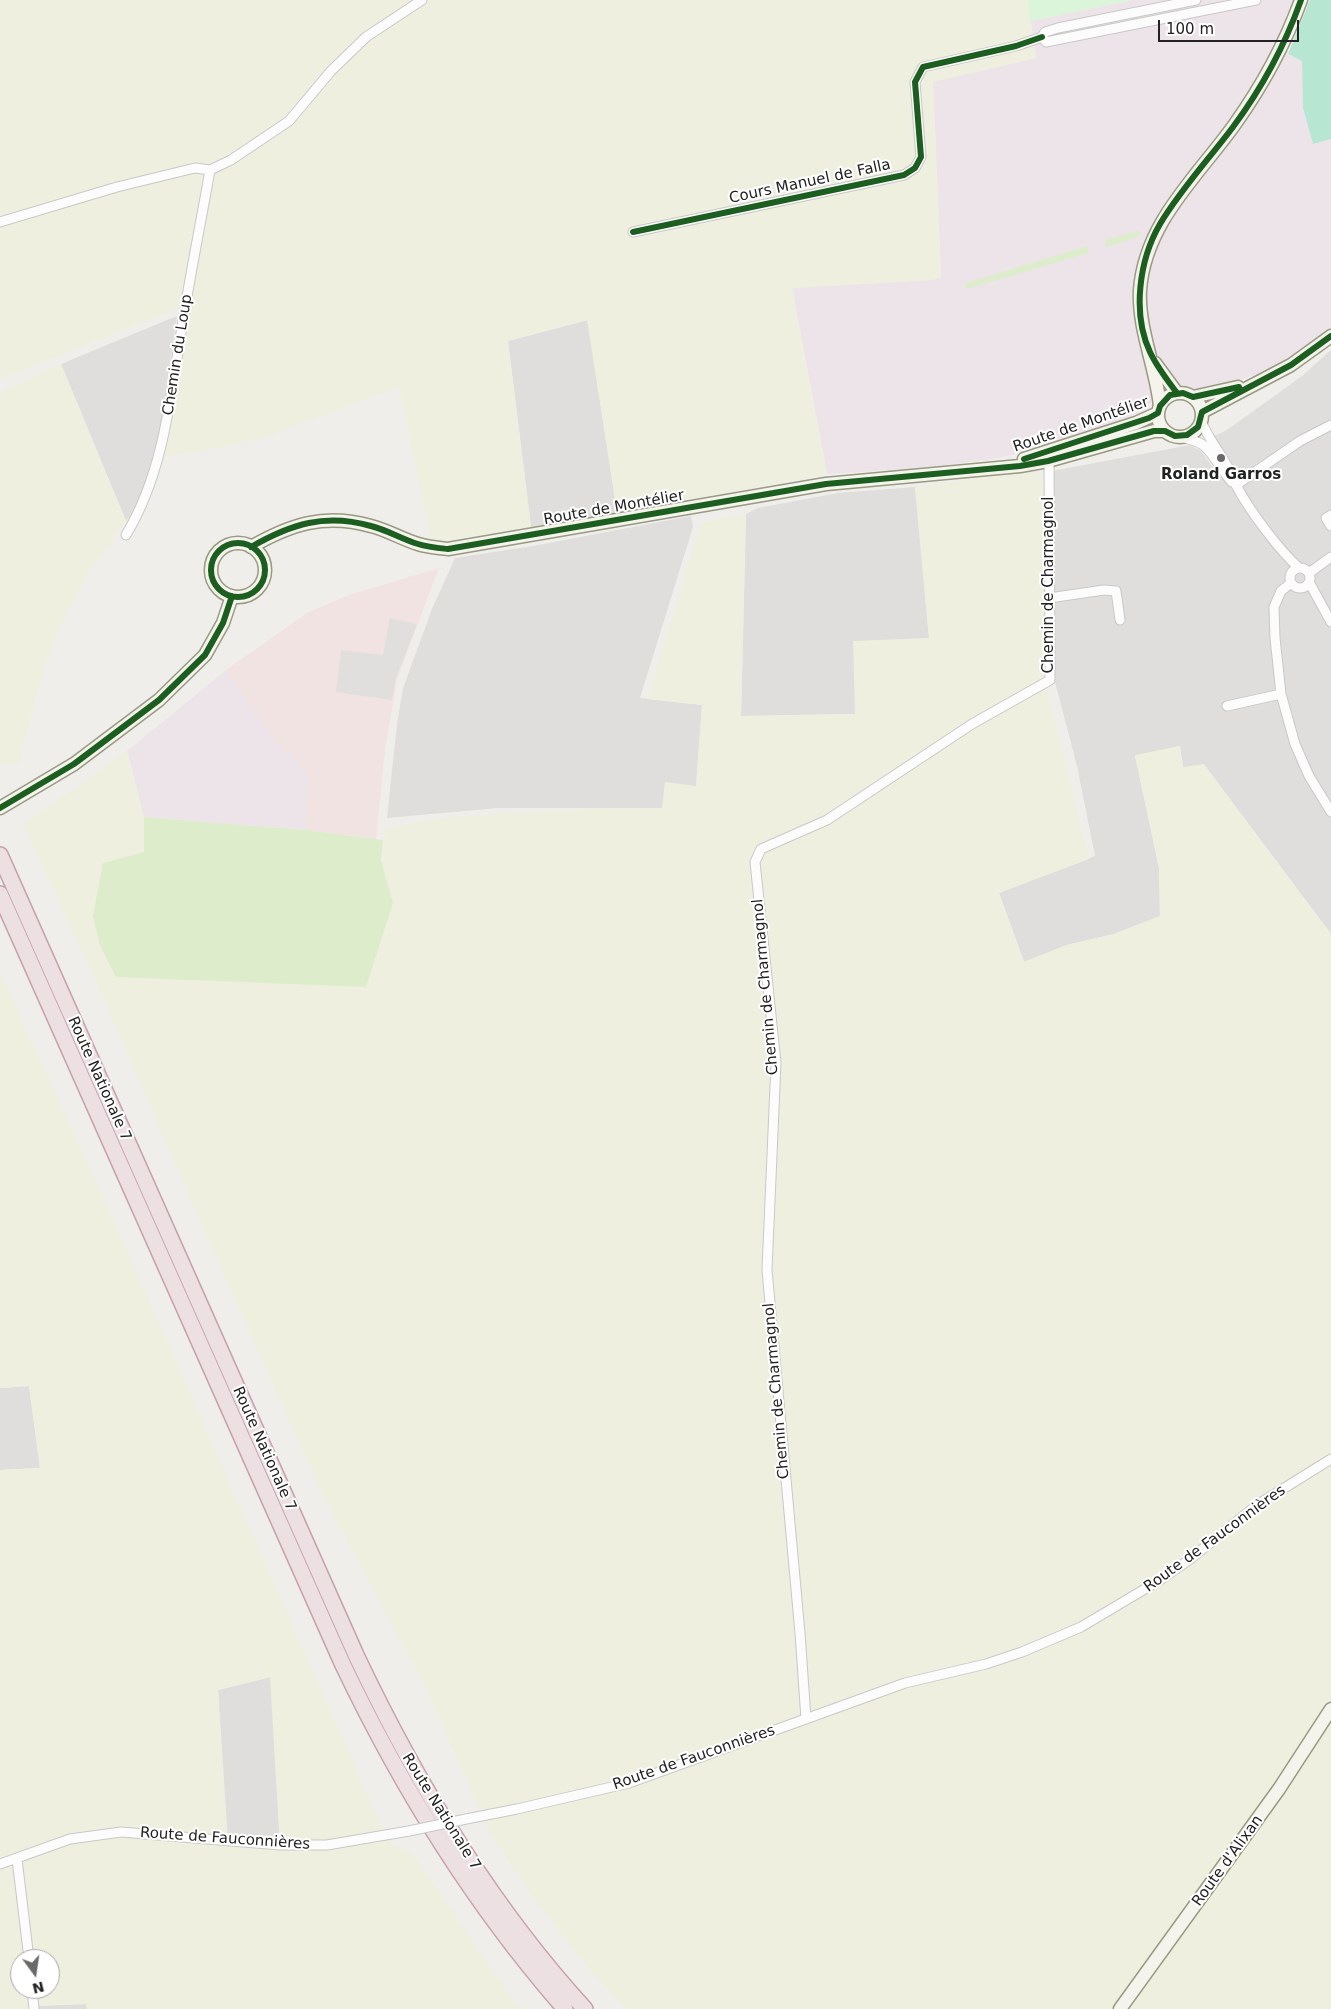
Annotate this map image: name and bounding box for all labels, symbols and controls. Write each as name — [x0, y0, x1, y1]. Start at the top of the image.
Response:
scale bar — [1161, 10, 1302, 42]
text: 100 m — [1166, 20, 1214, 38]
street label: Cours Manuel de Falla — [728, 156, 892, 208]
street label: Chemin du Loup — [160, 293, 196, 417]
street label: Route de Montélier — [1011, 393, 1151, 457]
marker: Roland Garros — [1215, 452, 1227, 464]
place label: Roland Garros — [1161, 466, 1281, 484]
street label: Route de Montélier — [542, 487, 686, 529]
street label: Chemin de Charmagnol — [1040, 496, 1058, 674]
street label: Chemin de Charmagnol — [749, 898, 783, 1076]
street label: Route Nationale 7 — [63, 1014, 135, 1144]
street label: Chemin de Charmagnol — [760, 1302, 794, 1480]
street label: Route Nationale 7 — [228, 1384, 300, 1514]
street label: Route de Fauconnières — [1141, 1482, 1289, 1596]
street label: Route de Fauconnières — [610, 1722, 778, 1794]
street label: Route Nationale 7 — [398, 1750, 484, 1874]
street label: Route d'Alixan — [1189, 1812, 1267, 1910]
street label: Route de Fauconnières — [139, 1824, 311, 1854]
north arrow — [10, 1949, 60, 1999]
text: N — [31, 1978, 46, 1997]

